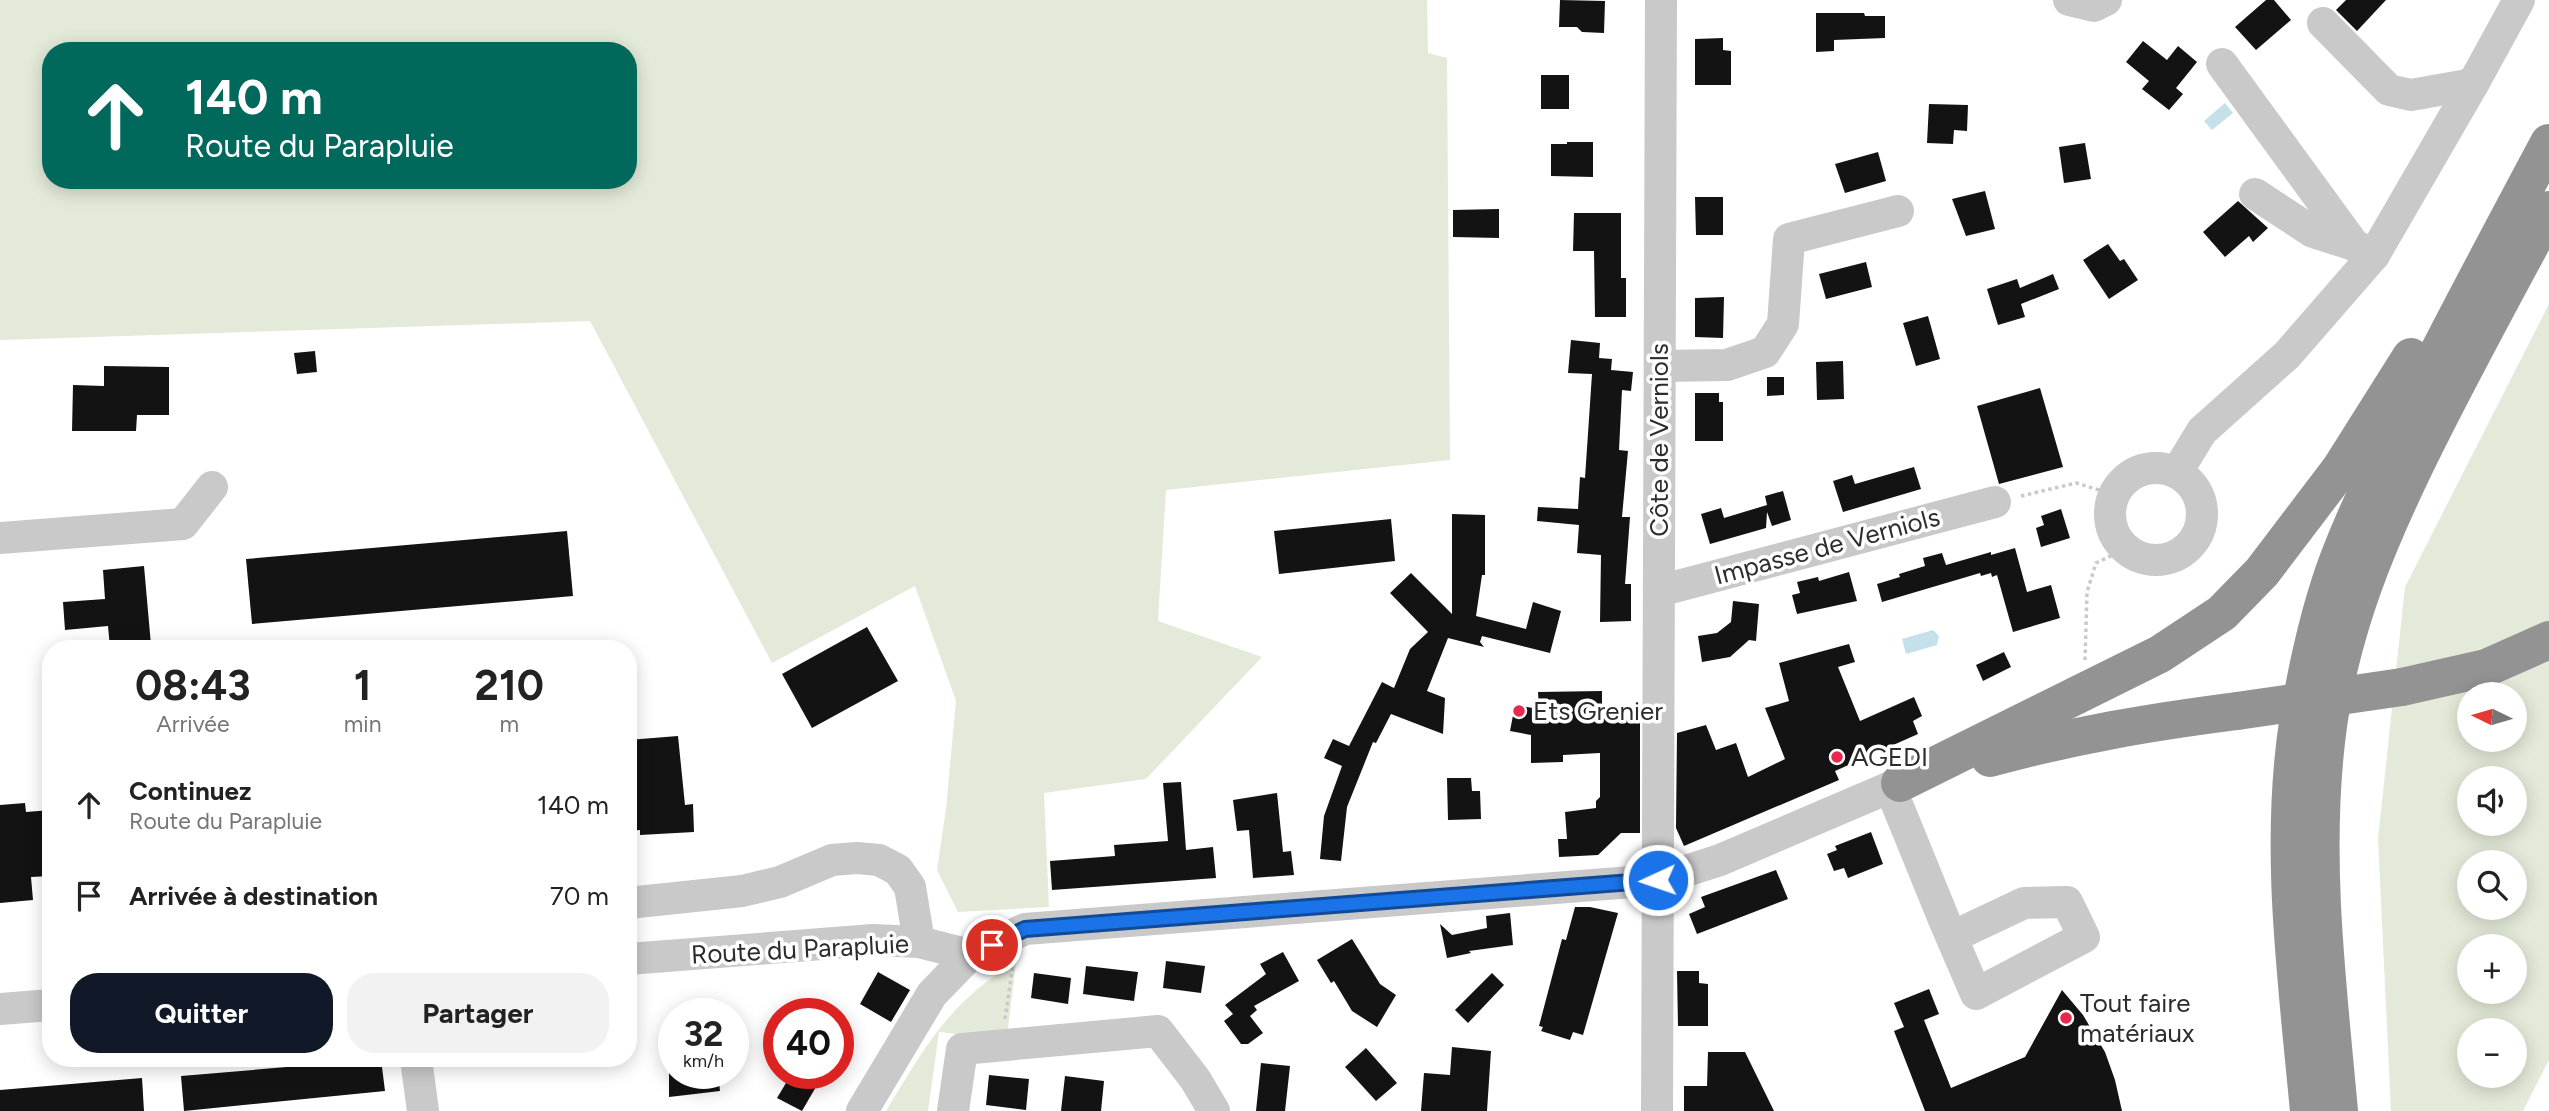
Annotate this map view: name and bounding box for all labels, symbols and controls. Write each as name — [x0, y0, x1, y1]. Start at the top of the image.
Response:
text: 140 m — [185, 67, 323, 126]
icon: ahead — [70, 70, 161, 161]
text: Route du Parapluie — [185, 127, 454, 165]
street label: Côte de Verniols — [1643, 343, 1675, 537]
street label: Impasse de Verniols — [1711, 501, 1943, 591]
text: 08:43 — [135, 660, 251, 711]
text: 1 — [354, 660, 371, 711]
text: 210 — [475, 660, 544, 711]
north arrow — [2457, 682, 2527, 752]
map controls — [2457, 682, 2527, 1088]
place label: Ets Grenier — [1533, 695, 1663, 727]
marker: Ets Grenier — [1511, 703, 1527, 719]
text: Arrivée — [156, 710, 230, 738]
text: min — [344, 710, 381, 738]
text: m — [499, 710, 519, 738]
place label: AGEDI — [1851, 741, 1928, 773]
marker: AGEDI — [1829, 749, 1845, 765]
button: sound — [2457, 766, 2527, 836]
text: Continuez — [129, 775, 251, 807]
icon: ahead — [70, 786, 108, 824]
text: 140 m — [537, 789, 609, 821]
text: Route du Parapluie — [129, 807, 322, 835]
position arrow — [1621, 843, 1695, 917]
button: search — [2457, 850, 2527, 920]
icon: arrive — [70, 877, 108, 915]
text: Arrivée à destination — [129, 880, 378, 912]
text: 70 m — [550, 880, 609, 912]
pin — [962, 915, 1022, 975]
icon: arrive — [973, 926, 1011, 964]
street label: Route du Parapluie — [690, 927, 910, 971]
button: + — [2457, 934, 2527, 1004]
button: Quitter — [70, 973, 333, 1053]
button: Partager — [347, 973, 609, 1053]
place label: Tout faire matériaux — [2080, 987, 2195, 1049]
speed limit sign: 40 — [763, 998, 854, 1089]
marker: Tout faire matériaux — [2058, 1010, 2074, 1026]
text: 32 — [684, 1013, 723, 1055]
button: − — [2457, 1018, 2527, 1088]
text: km/h — [683, 1050, 724, 1072]

